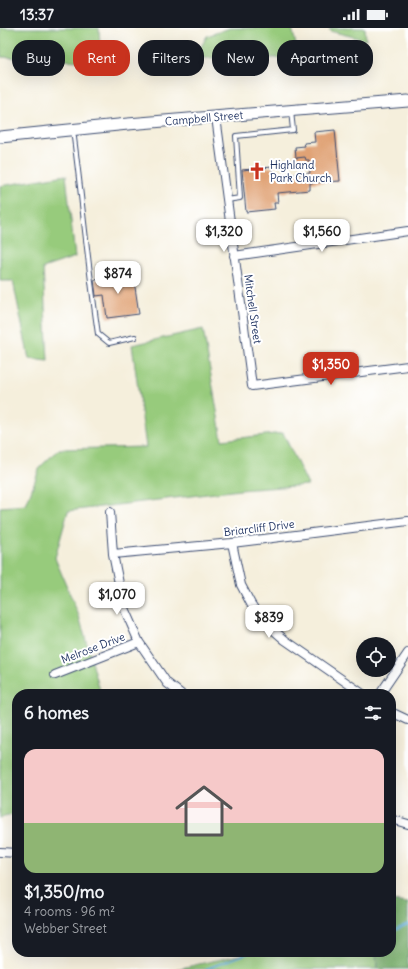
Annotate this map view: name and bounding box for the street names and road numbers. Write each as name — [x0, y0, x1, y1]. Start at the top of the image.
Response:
street label: Campbell Street — [164, 108, 244, 128]
street label: Mitchell Street — [241, 273, 265, 345]
street label: Briarcliff Drive — [223, 517, 295, 539]
street label: Melrose Drive — [59, 629, 127, 667]

